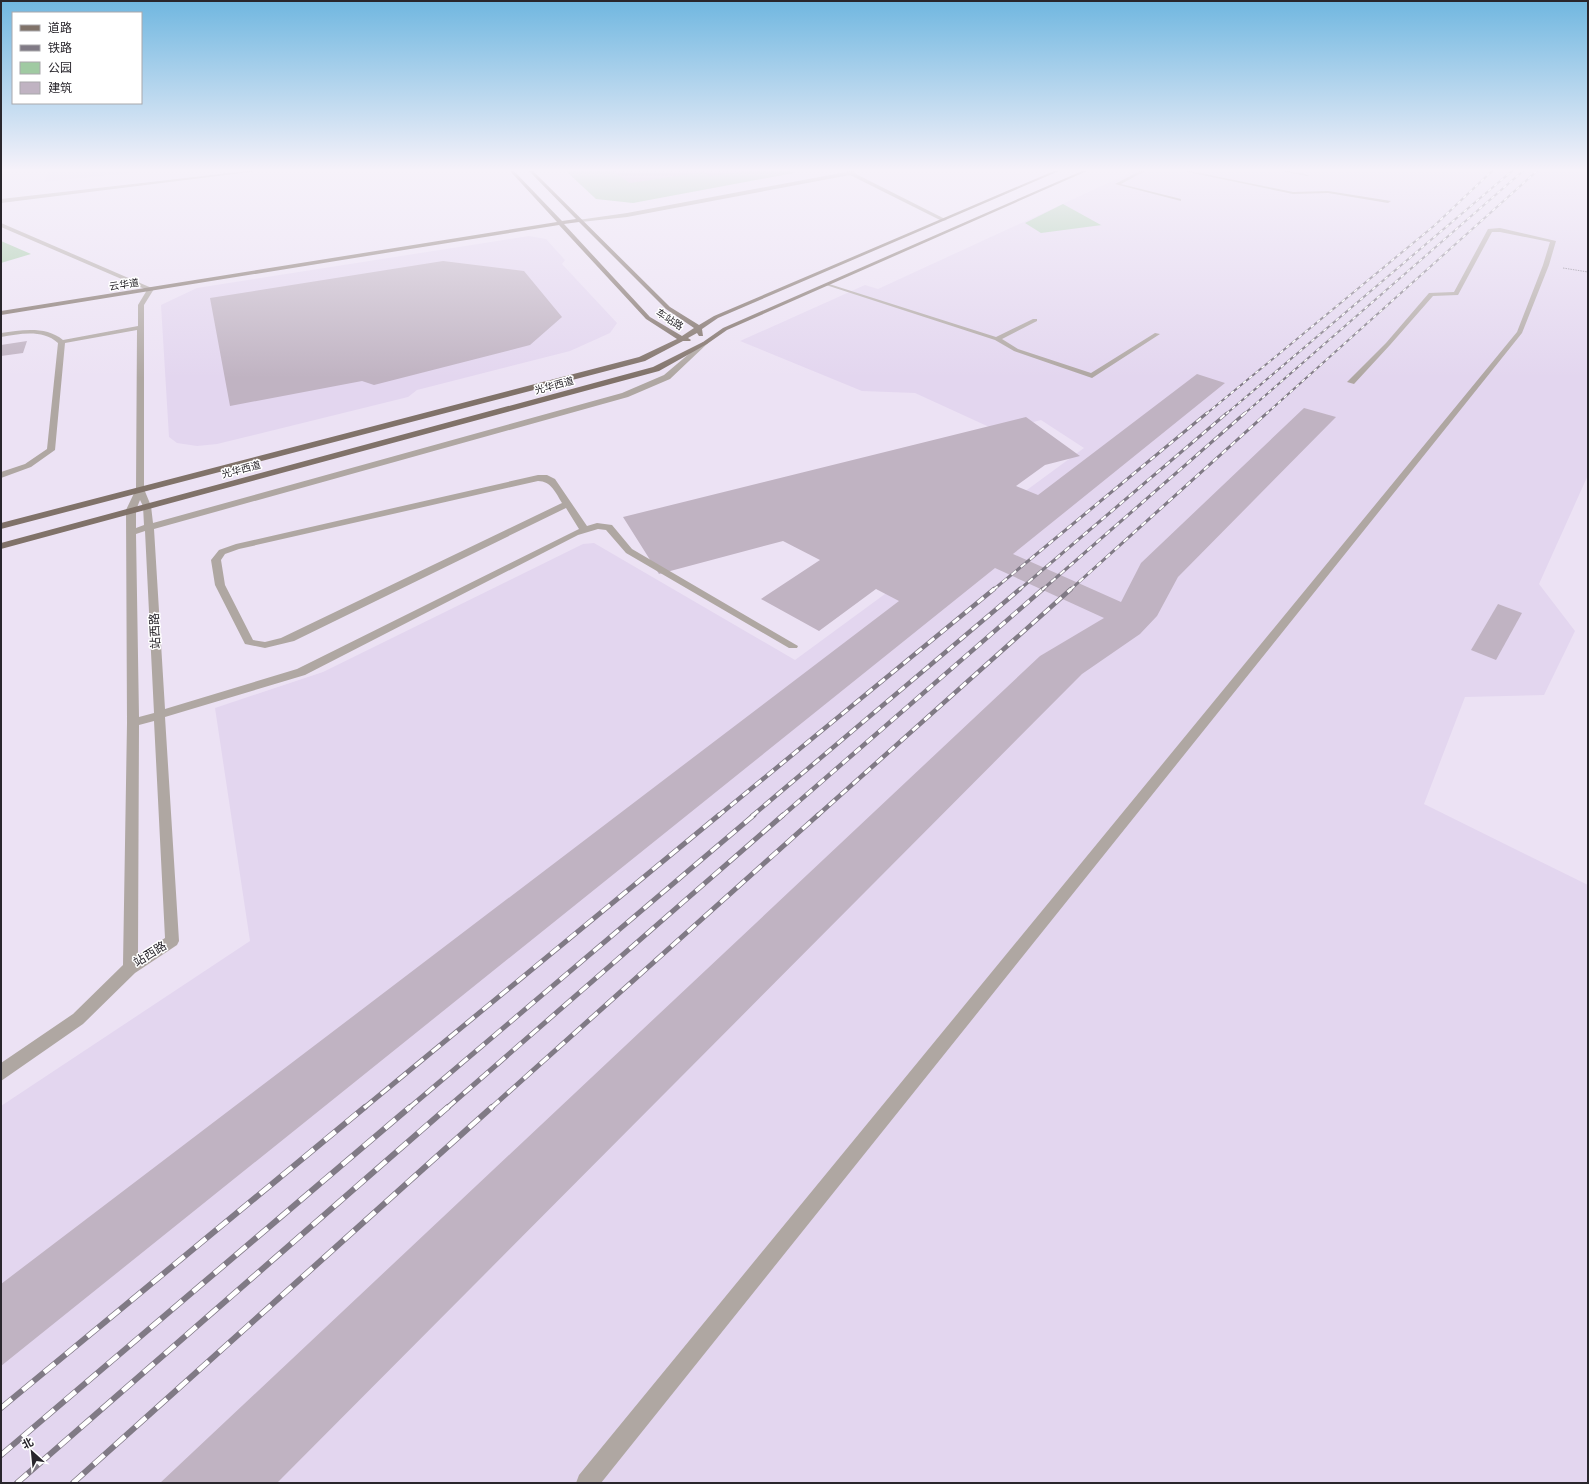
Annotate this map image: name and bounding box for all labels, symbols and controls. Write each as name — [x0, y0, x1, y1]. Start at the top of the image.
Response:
legend — [12, 12, 142, 104]
text: 道路 — [48, 21, 72, 35]
text: 铁路 — [48, 41, 72, 55]
text: 公园 — [48, 61, 72, 75]
text: 建筑 — [48, 81, 72, 95]
street label: 云华道 — [108, 276, 140, 293]
street label: 车站路 — [654, 306, 686, 333]
street label: 光华西道 — [533, 374, 575, 397]
street label: 光华西道 — [220, 458, 262, 481]
street label: 站西路 — [147, 613, 163, 649]
street label: 站西路 — [131, 939, 169, 969]
north arrow — [12, 1432, 52, 1472]
text: 北 — [20, 1435, 36, 1452]

